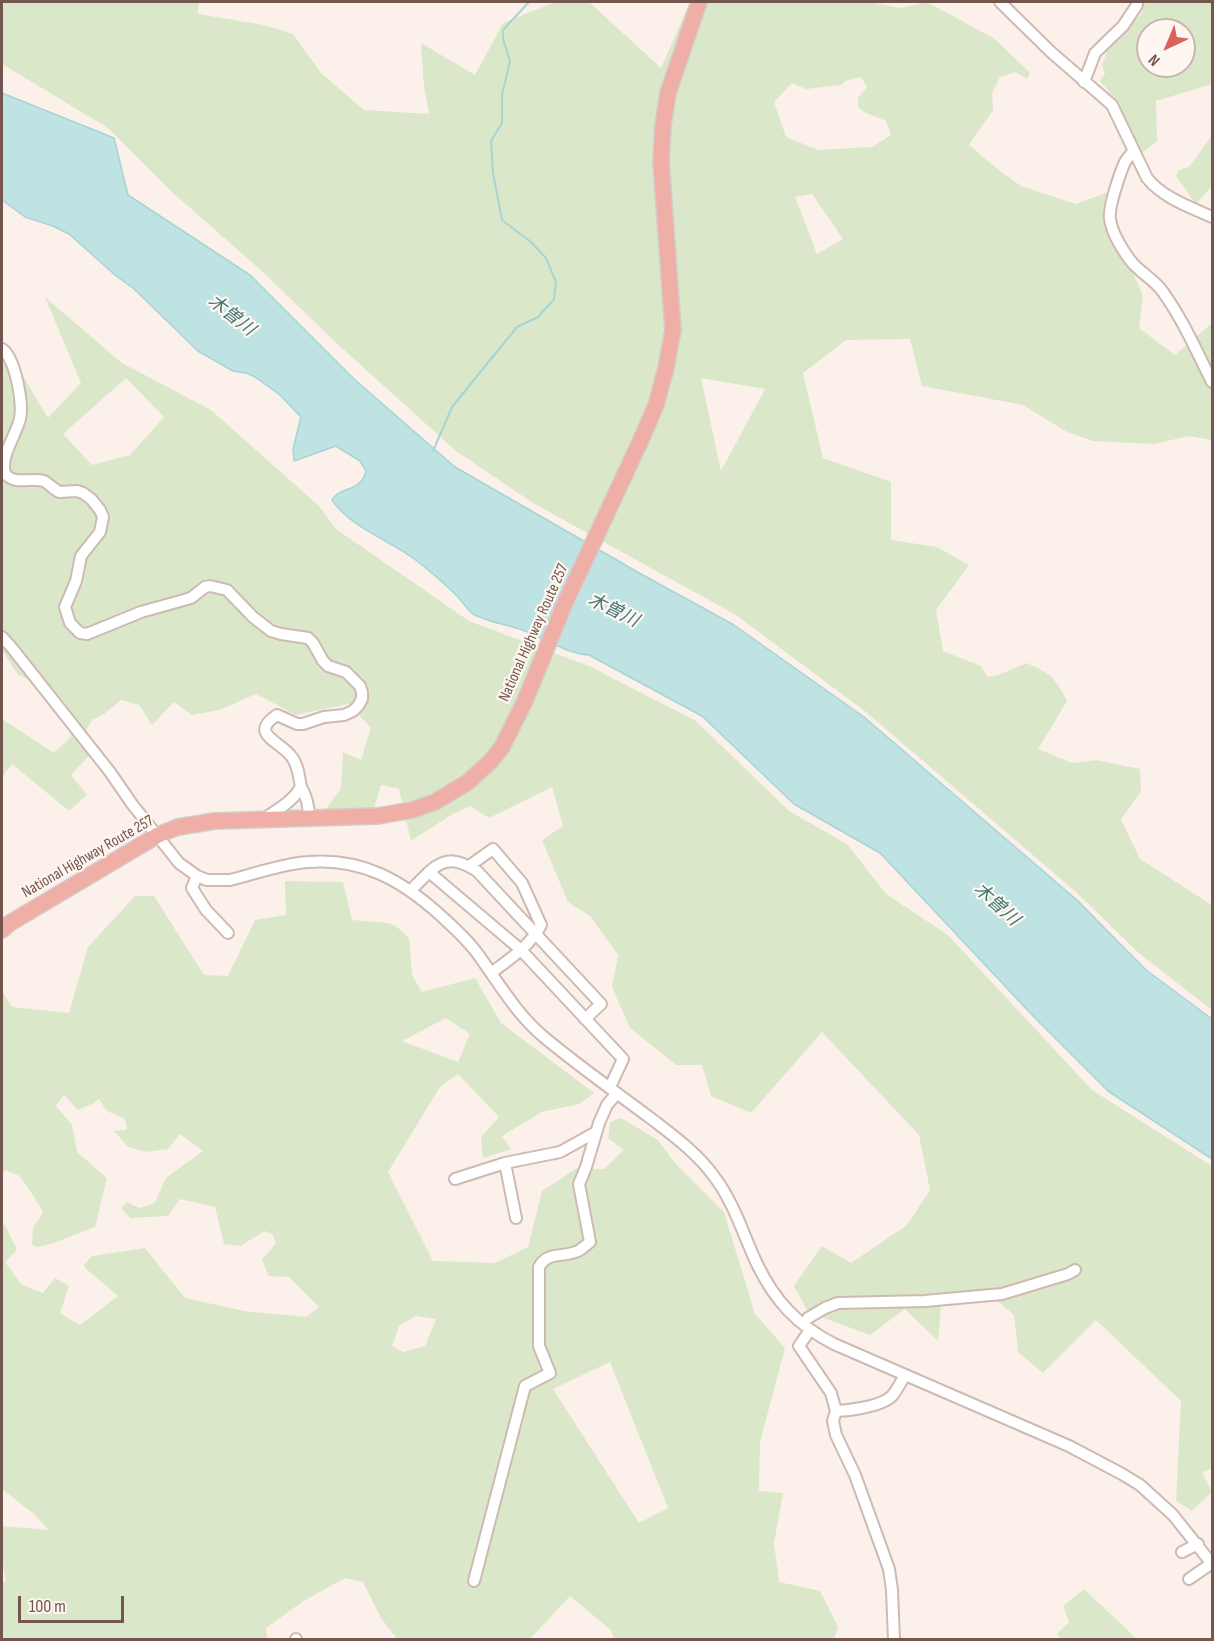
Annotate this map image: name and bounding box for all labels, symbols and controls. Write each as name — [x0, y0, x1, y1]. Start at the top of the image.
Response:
north arrow — [1136, 18, 1196, 78]
text: N — [1145, 50, 1164, 70]
water label: 木曽川 — [203, 291, 259, 341]
street label: National Highway Route 257 — [495, 561, 573, 705]
water label: 木曽川 — [584, 589, 642, 633]
street label: National Highway Route 257 — [19, 811, 157, 903]
water label: 木曽川 — [969, 879, 1023, 931]
scale bar — [21, 1584, 128, 1622]
text: 100 m — [29, 1596, 66, 1617]

